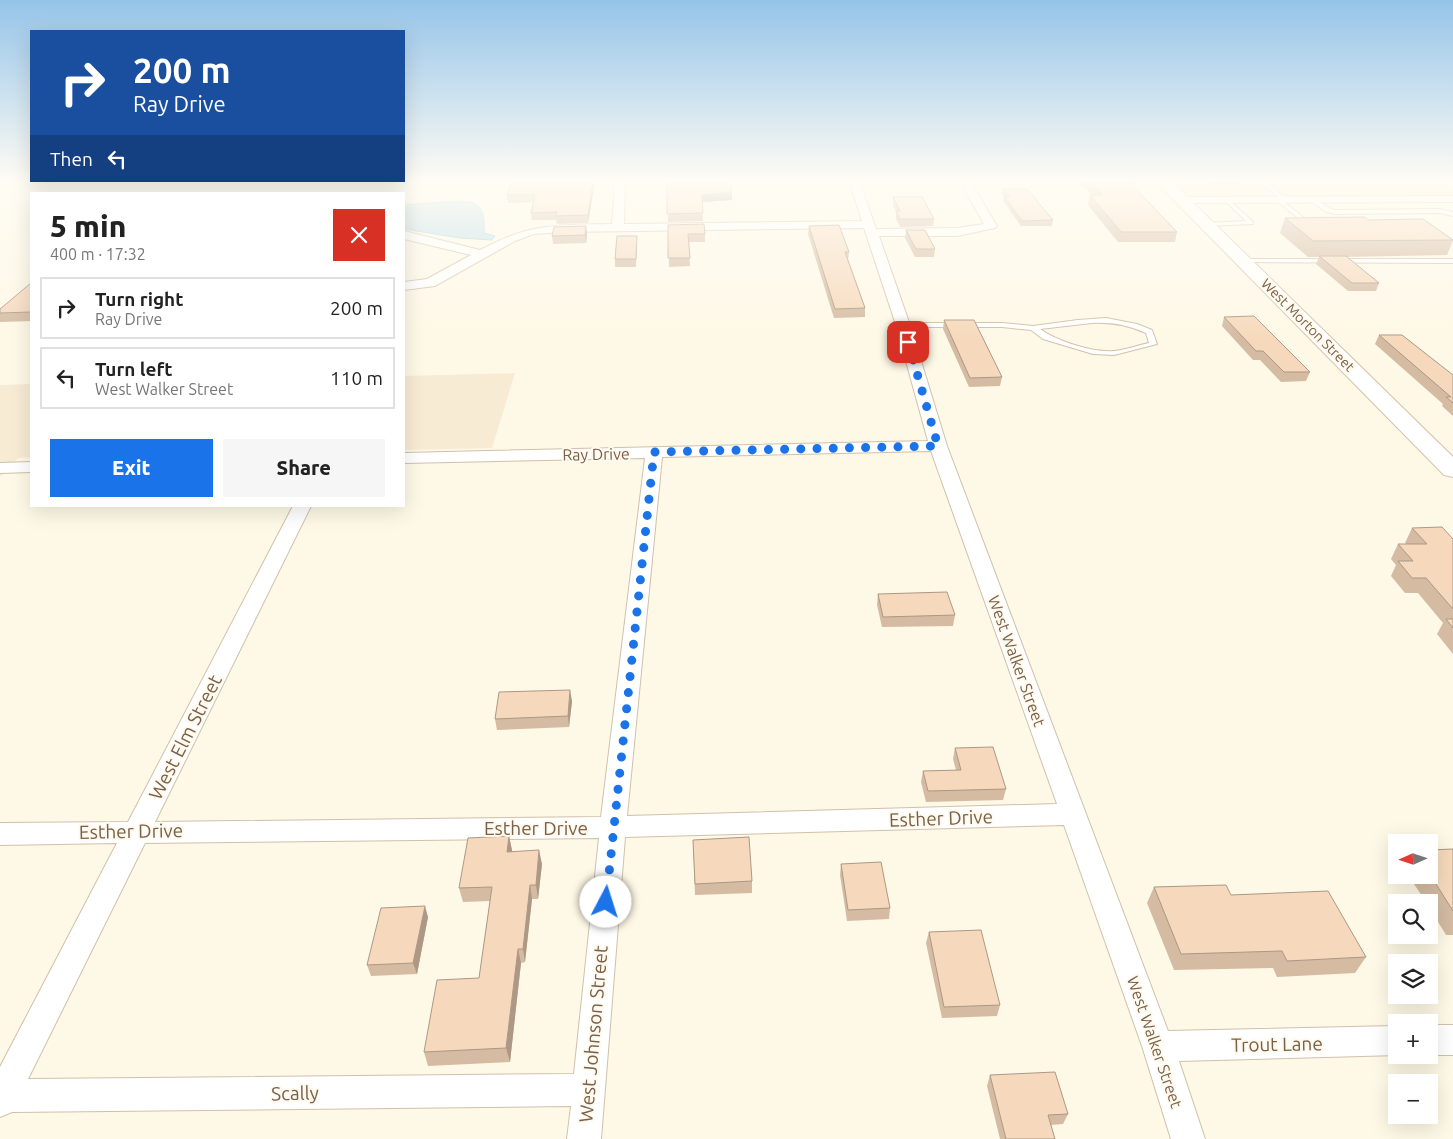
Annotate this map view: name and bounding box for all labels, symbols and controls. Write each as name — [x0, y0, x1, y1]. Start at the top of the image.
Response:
icon: right — [50, 50, 115, 115]
text: 200 m — [133, 50, 231, 90]
text: Ray Drive — [133, 91, 226, 116]
icon: left — [103, 145, 131, 173]
text: Then — [50, 148, 93, 170]
text: 5 min — [50, 209, 126, 243]
button: close — [333, 209, 385, 261]
text: 400 m · 17:32 — [50, 245, 146, 263]
street label: West Morton Street — [1258, 275, 1358, 375]
text: Turn right — [95, 288, 183, 310]
icon: right — [52, 294, 80, 322]
text: 200 m — [330, 297, 383, 319]
text: Ray Drive — [95, 310, 162, 328]
pin — [887, 321, 929, 363]
icon: arrive — [894, 328, 922, 356]
text: Turn left — [95, 358, 173, 380]
icon: left — [52, 364, 80, 392]
text: 110 m — [330, 367, 383, 389]
text: West Walker Street — [95, 380, 233, 398]
button: Exit — [50, 439, 213, 497]
button: Share — [223, 439, 385, 497]
street label: Ray Drive — [562, 444, 630, 464]
street label: West Walker Street — [985, 593, 1049, 730]
street label: West Elm Street — [144, 670, 226, 803]
street label: Esther Drive — [889, 805, 993, 831]
street label: Esther Drive — [484, 817, 588, 839]
street label: Esther Drive — [79, 819, 183, 843]
north arrow — [1388, 834, 1438, 884]
map controls — [1388, 834, 1438, 1124]
position arrow — [579, 875, 631, 927]
button: search — [1388, 894, 1438, 944]
street label: West Johnson Street — [574, 944, 612, 1123]
button: layers — [1388, 954, 1438, 1004]
street label: West Walker Street — [1124, 974, 1186, 1111]
button: + — [1388, 1014, 1438, 1064]
street label: Trout Lane — [1231, 1032, 1323, 1056]
button: − — [1388, 1074, 1438, 1124]
street label: Scally — [271, 1082, 319, 1104]

